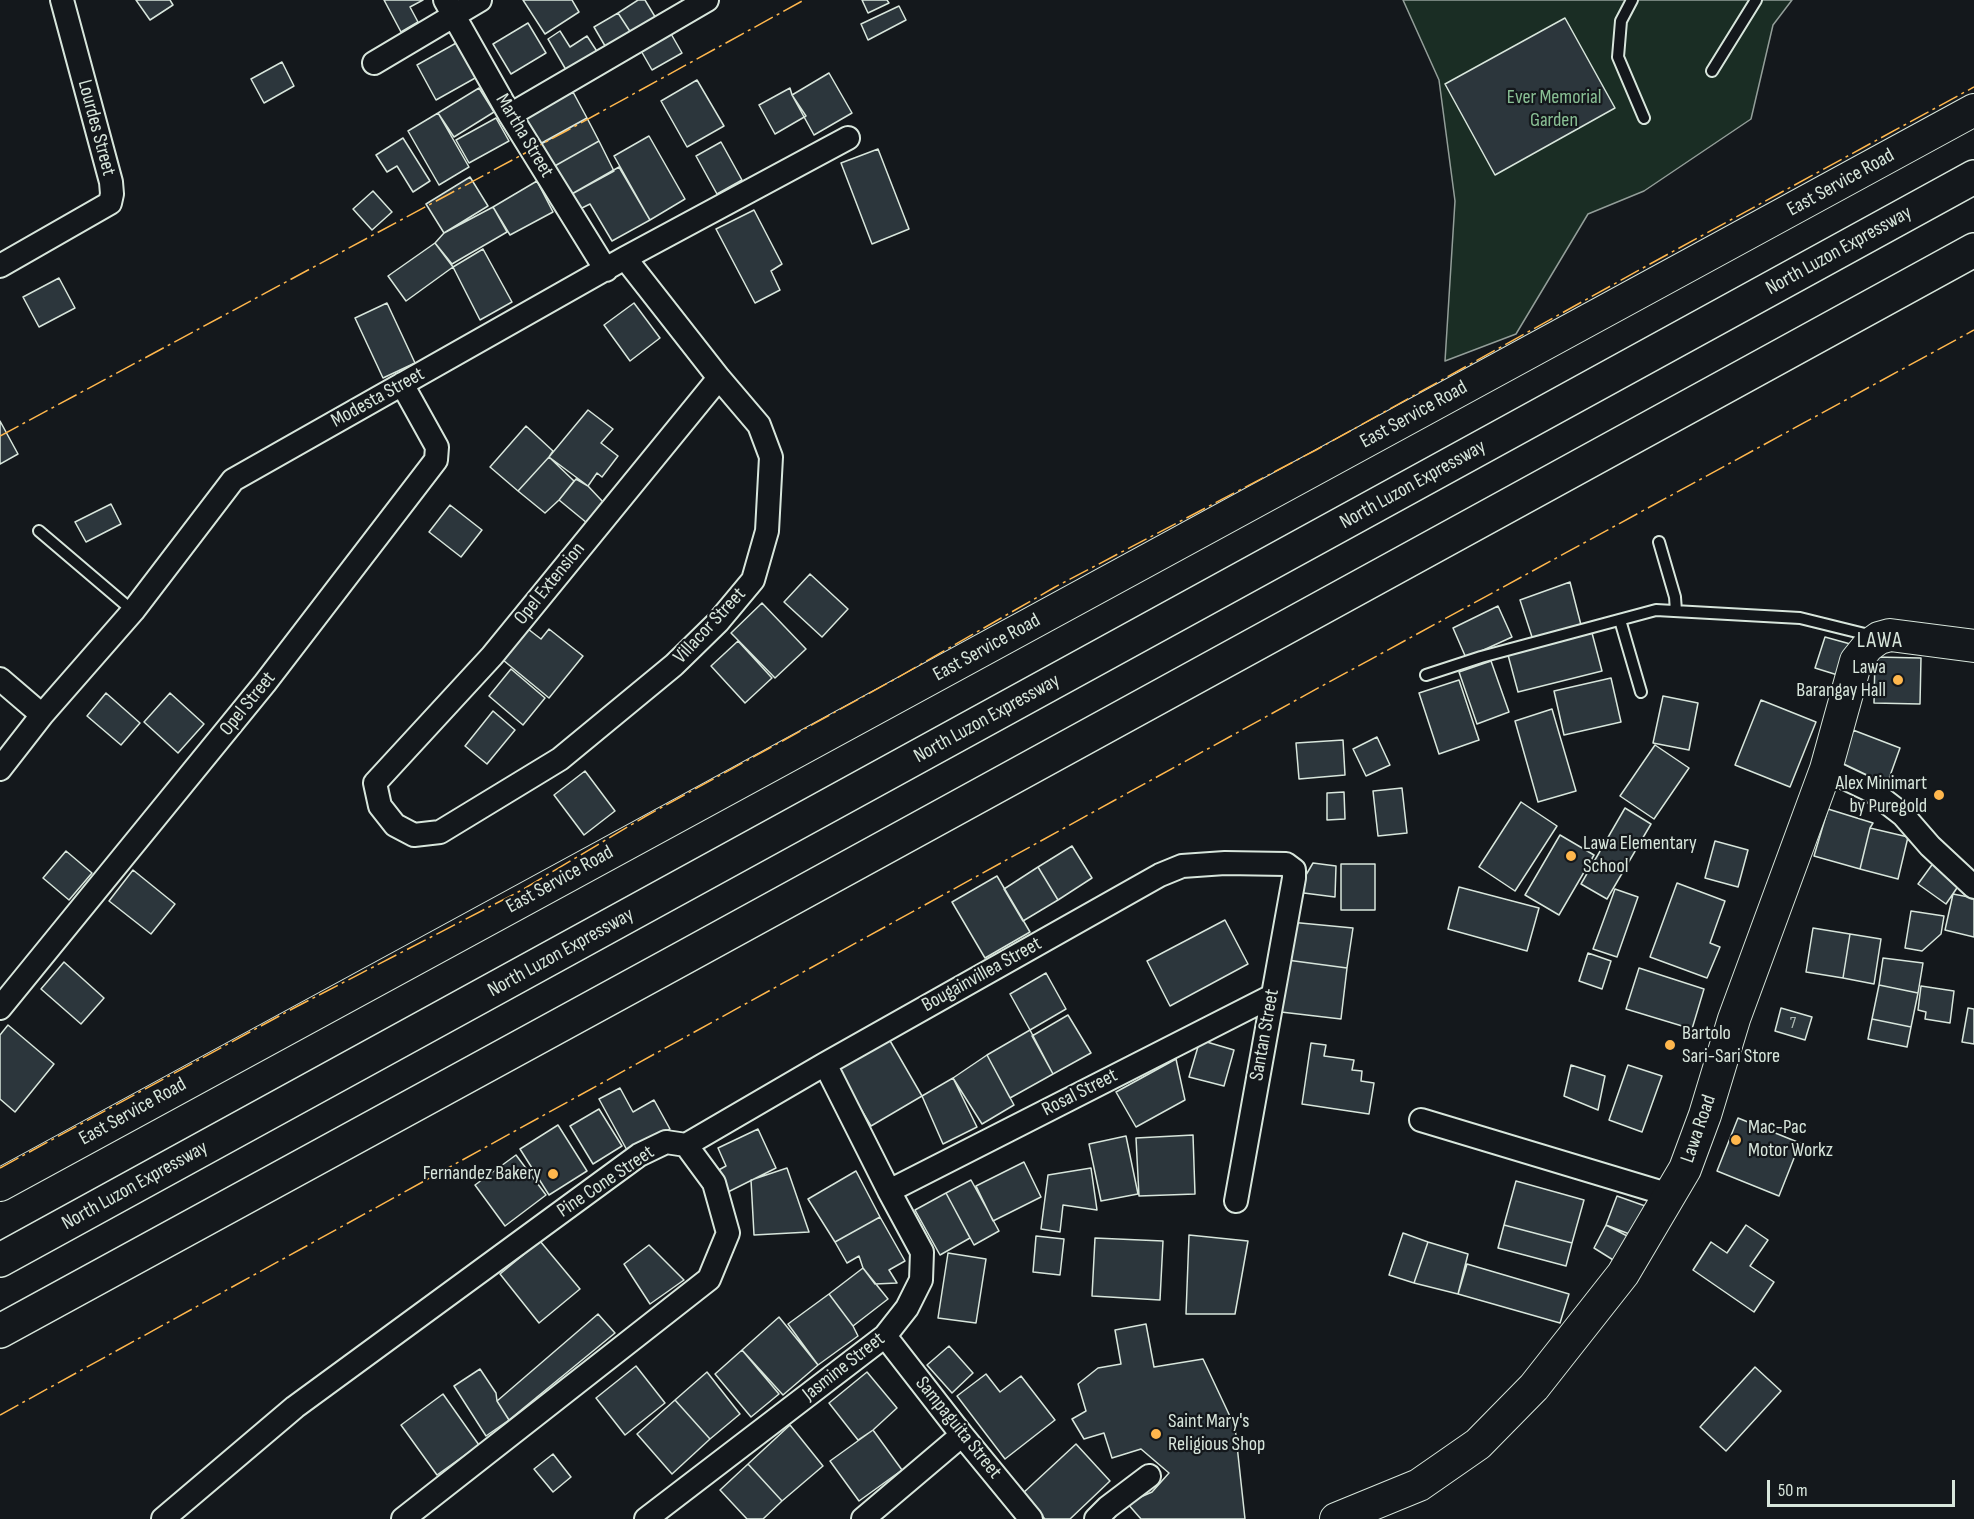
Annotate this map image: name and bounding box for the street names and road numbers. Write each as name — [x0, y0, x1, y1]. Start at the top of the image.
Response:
street label: Lourdes Street — [72, 77, 120, 179]
street label: Martha Street — [490, 90, 558, 182]
street label: East Service Road — [1783, 144, 1899, 222]
street label: North Luzon Expressway — [1762, 201, 1916, 301]
street label: Modesta Street — [327, 363, 429, 433]
street label: East Service Road — [1356, 376, 1472, 454]
street label: North Luzon Expressway — [1336, 435, 1490, 535]
street label: Opel Extension — [510, 538, 590, 630]
street label: Villacor Street — [669, 583, 751, 669]
street label: East Service Road — [929, 609, 1045, 687]
street label: Opel Street — [215, 667, 281, 741]
street label: North Luzon Expressway — [910, 669, 1064, 769]
street label: East Service Road — [502, 841, 618, 919]
street label: North Luzon Expressway — [484, 903, 638, 1003]
street label: Bougainvillea Street — [918, 932, 1046, 1018]
street label: Santan Street — [1245, 987, 1285, 1083]
street label: Rosal Street — [1038, 1064, 1122, 1122]
street label: East Service Road — [75, 1073, 191, 1151]
street label: Lawa Road — [1676, 1092, 1722, 1166]
street label: North Luzon Expressway — [58, 1136, 212, 1236]
street label: Pine Cone Street — [553, 1141, 659, 1223]
street label: Jasmine Street — [798, 1328, 890, 1406]
street label: Sampaguita Street — [910, 1372, 1006, 1484]

